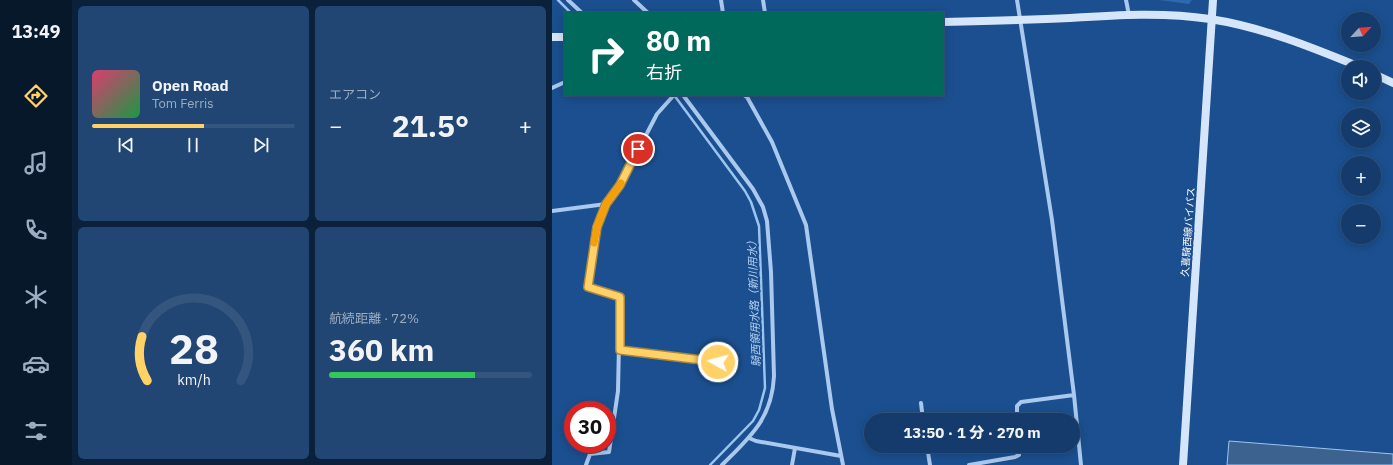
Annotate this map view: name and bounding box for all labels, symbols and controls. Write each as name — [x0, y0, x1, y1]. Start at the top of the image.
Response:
north arrow — [1341, 12, 1381, 52]
map controls — [1341, 12, 1381, 244]
text: 13:49 — [11, 20, 61, 43]
text: 80 m — [646, 22, 711, 59]
icon: right — [580, 28, 632, 80]
button: sound — [1341, 60, 1381, 100]
text: 右折 — [646, 61, 682, 84]
text: Open Road — [152, 76, 229, 95]
icon: directions — [22, 82, 50, 110]
text: エアコン — [329, 86, 381, 103]
text: Tom Ferris — [152, 95, 214, 112]
text: 21.5° — [392, 106, 469, 145]
button: layers — [1341, 108, 1381, 148]
text: − — [329, 111, 342, 140]
text: + — [519, 111, 532, 140]
pin — [621, 132, 655, 166]
icon: previous — [115, 134, 137, 156]
icon: pause — [182, 134, 204, 156]
icon: next — [250, 134, 272, 156]
icon: arrive — [627, 138, 649, 160]
icon: music — [22, 149, 50, 177]
button: + — [1341, 156, 1381, 196]
street label: 久喜騎西線バイパス — [1178, 187, 1198, 277]
button: − — [1341, 204, 1381, 244]
icon: phone — [22, 216, 50, 244]
water label: 騎西領用水路（新川用水） — [745, 235, 763, 367]
icon: climate — [22, 283, 50, 311]
text: 航続距離 · 72% — [329, 310, 419, 327]
text: 28 — [169, 321, 218, 375]
text: 360 km — [329, 330, 434, 369]
position arrow — [697, 341, 739, 383]
icon: car — [22, 350, 50, 378]
text: km/h — [177, 369, 210, 388]
speed limit sign: 30 — [564, 401, 616, 453]
icon: filters — [22, 417, 50, 445]
text: 13:50 · 1 分 · 270 m — [903, 423, 1041, 442]

